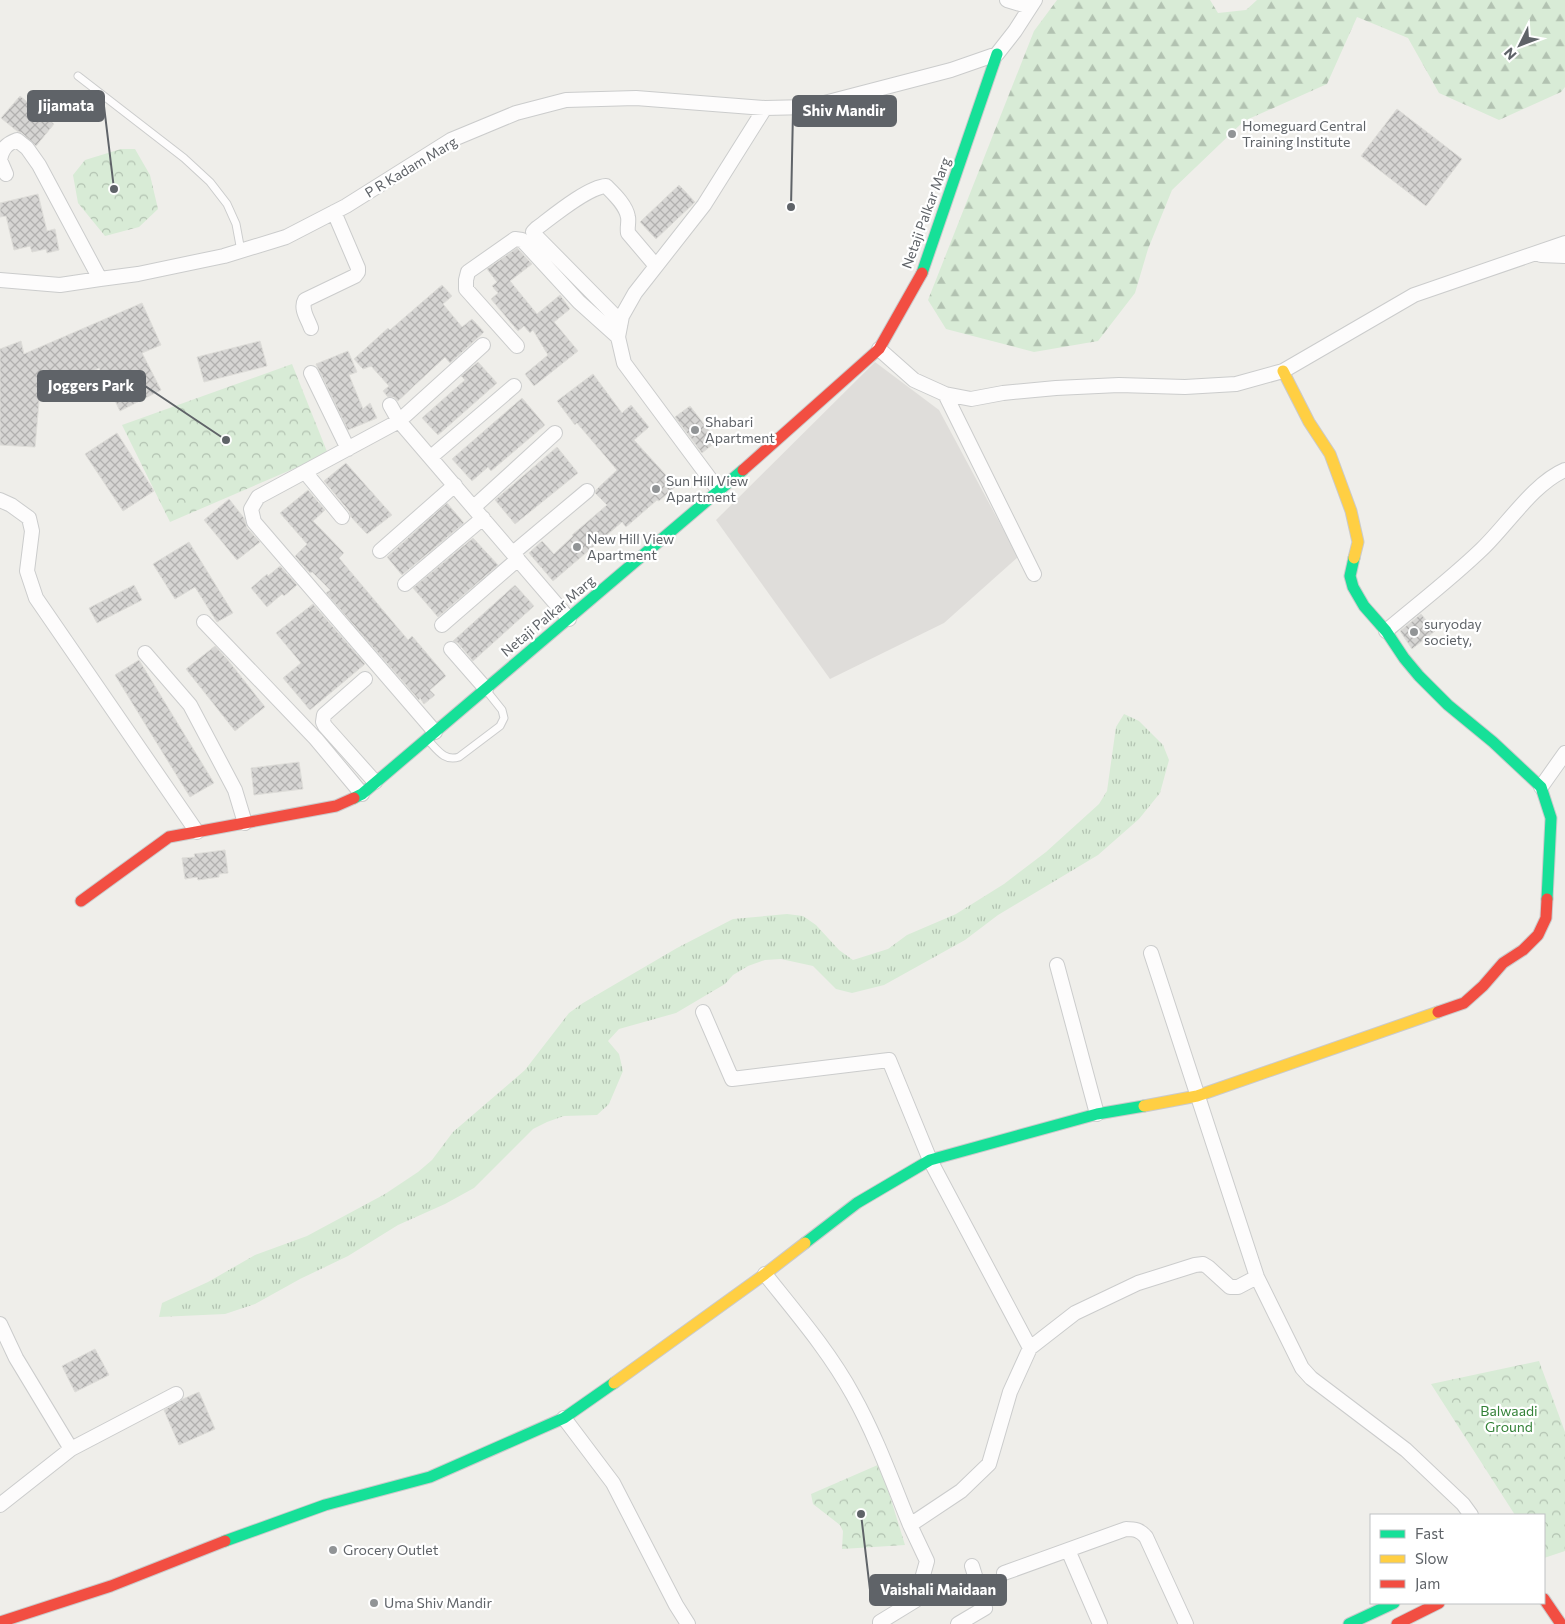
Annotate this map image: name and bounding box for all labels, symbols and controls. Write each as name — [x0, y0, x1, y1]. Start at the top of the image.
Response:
north arrow — [1495, 20, 1545, 70]
text: N — [1500, 44, 1520, 64]
callout: Jijamata — [28, 91, 104, 121]
text: Jijamata — [38, 96, 94, 114]
callout: Shiv Mandir — [793, 96, 896, 126]
text: Shiv Mandir — [803, 101, 885, 119]
place label: Homeguard Central Training Institute — [1242, 117, 1366, 150]
marker: Homeguard Central Training Institute — [1226, 128, 1238, 140]
street label: P R Kadam Marg — [362, 132, 460, 201]
street label: Netaji Palkar Marg — [897, 154, 954, 271]
callout: Joggers Park — [38, 371, 145, 401]
text: Joggers Park — [48, 376, 135, 394]
place label: Shabari Apartment — [705, 413, 775, 446]
marker: Shabari Apartment — [689, 424, 701, 436]
place label: Sun Hill View Apartment — [666, 472, 748, 505]
marker: Sun Hill View Apartment — [650, 483, 662, 495]
place label: New Hill View Apartment — [587, 530, 674, 563]
marker: New Hill View Apartment — [571, 541, 583, 553]
street label: Netaji Palkar Marg — [497, 571, 598, 660]
place label: suryoday society, — [1424, 615, 1482, 648]
marker: suryoday society, — [1408, 626, 1420, 638]
park label: Balwaadi Ground — [1480, 1402, 1538, 1435]
legend — [1370, 1514, 1545, 1604]
text: Fast — [1415, 1524, 1444, 1542]
place label: Grocery Outlet — [343, 1541, 439, 1558]
marker: Grocery Outlet — [327, 1544, 339, 1556]
text: Slow — [1415, 1549, 1448, 1567]
text: Jam — [1415, 1574, 1440, 1592]
callout: Vaishali Maidaan — [870, 1575, 1006, 1605]
text: Vaishali Maidaan — [880, 1580, 996, 1598]
place label: Uma Shiv Mandir — [384, 1594, 492, 1611]
marker: Uma Shiv Mandir — [368, 1597, 380, 1609]

